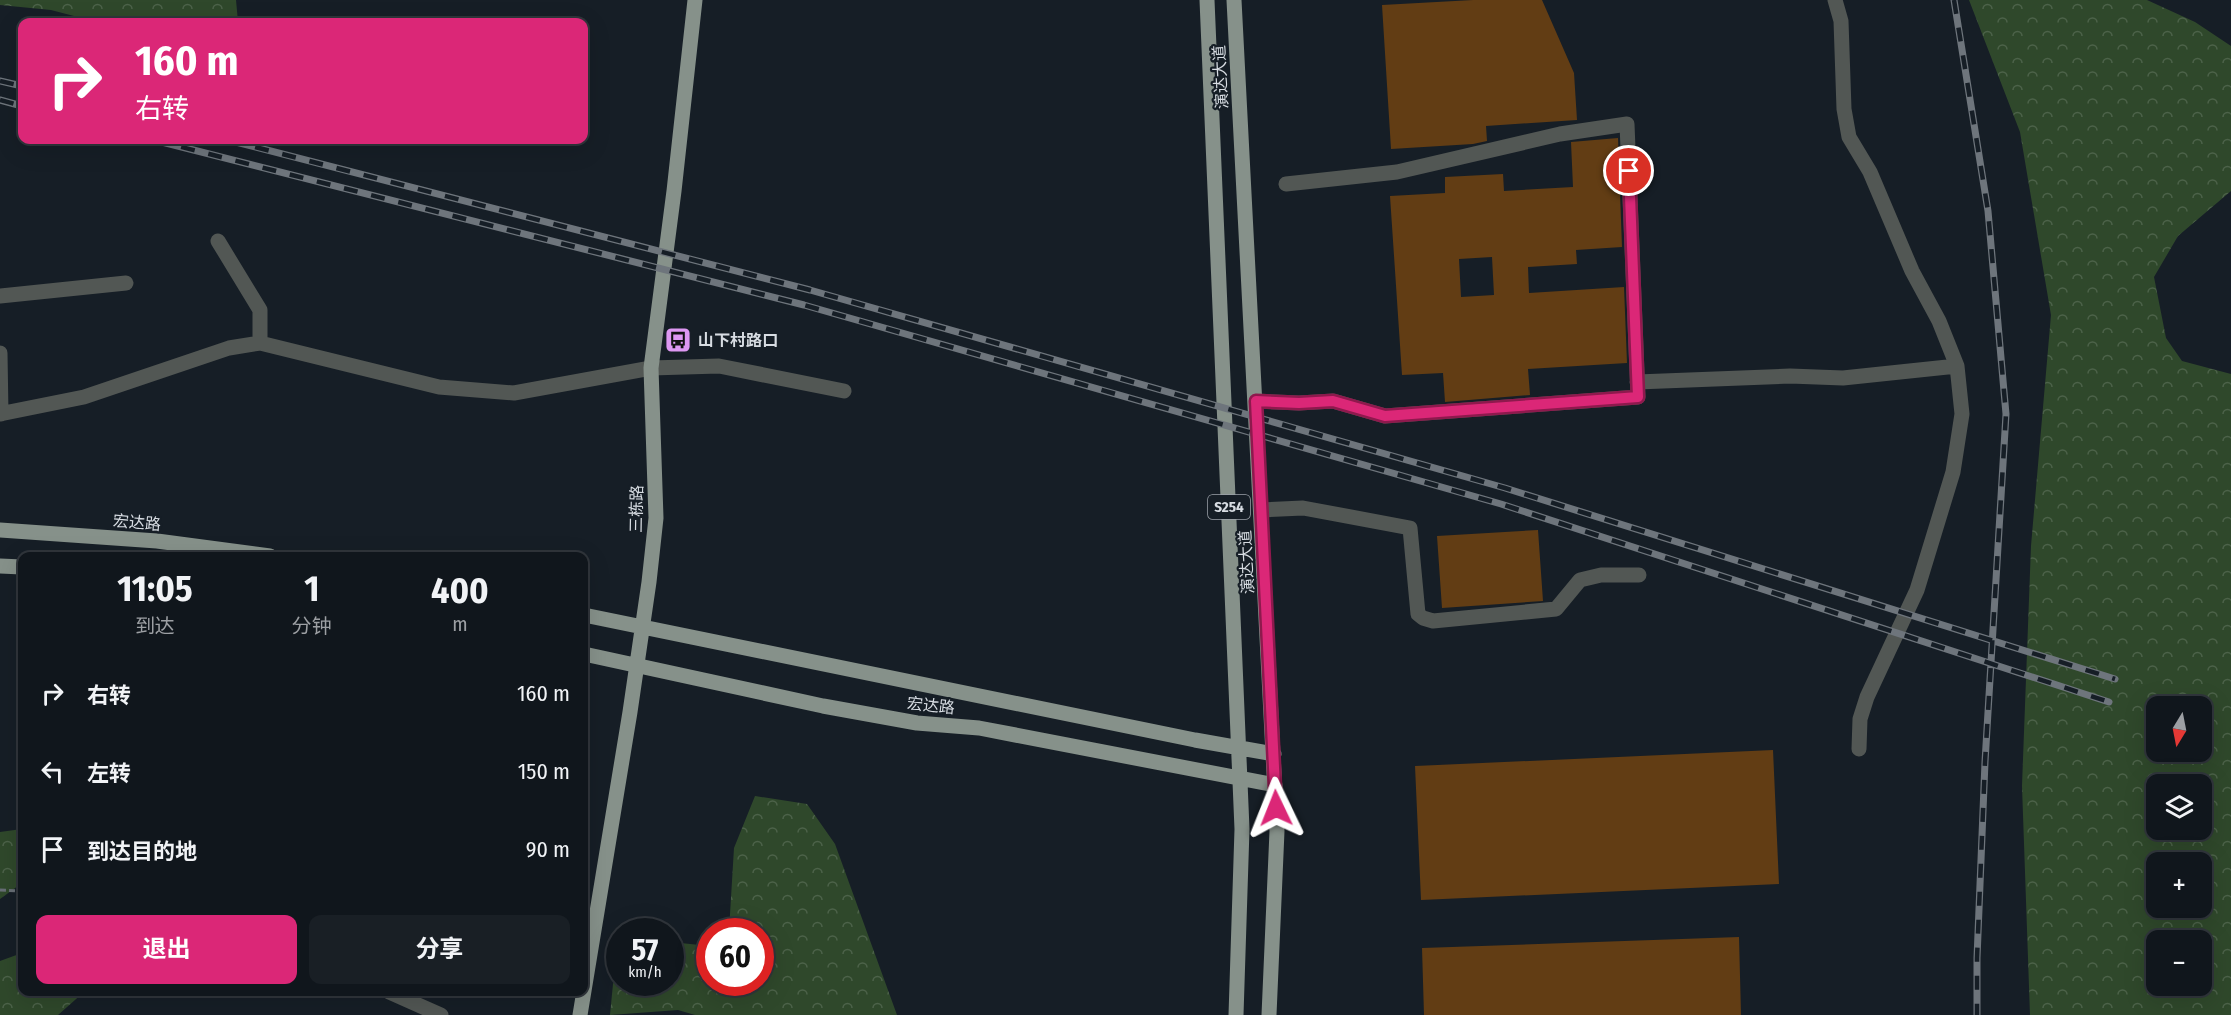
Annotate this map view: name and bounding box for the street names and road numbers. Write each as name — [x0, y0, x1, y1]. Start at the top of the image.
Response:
street label: 演达大道 — [1209, 45, 1232, 109]
street label: 三栋路 — [627, 485, 646, 533]
road number: S254 — [1208, 495, 1250, 519]
street label: 宏达路 — [112, 511, 162, 534]
street label: 演达大道 — [1235, 530, 1258, 594]
street label: 宏达路 — [906, 694, 956, 717]

